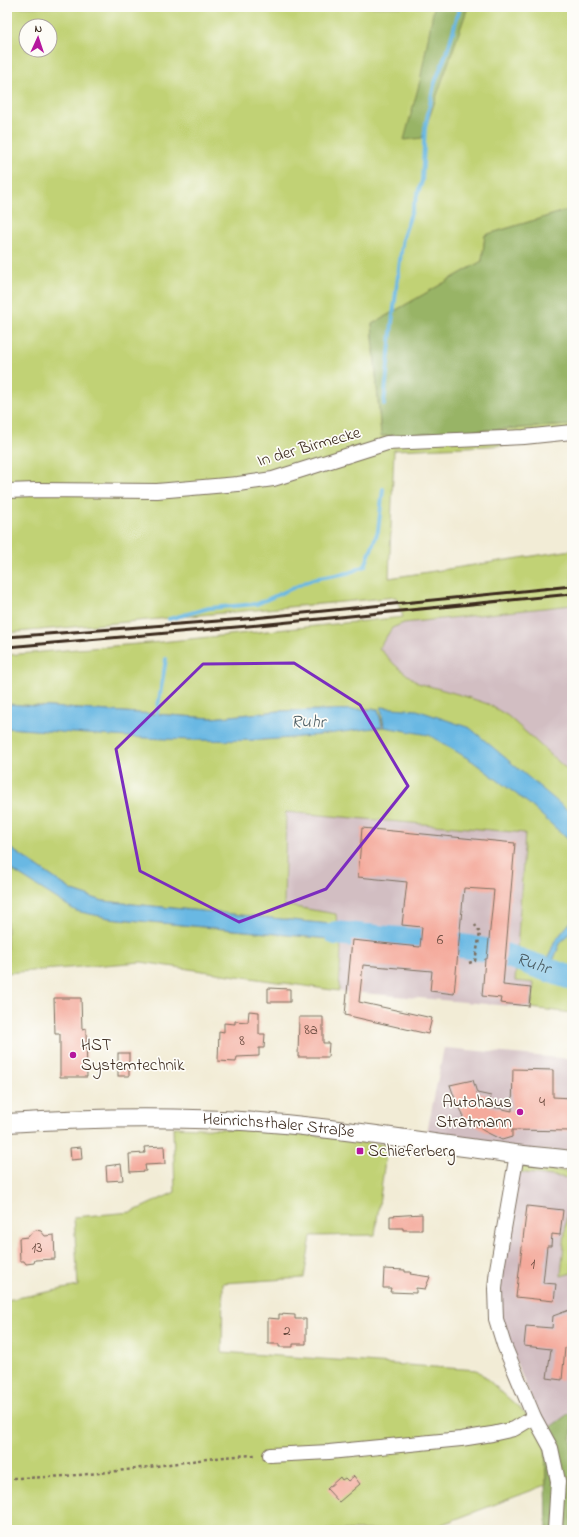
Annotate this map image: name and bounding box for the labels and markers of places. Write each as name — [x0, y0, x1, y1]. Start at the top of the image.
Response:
place label: HST Systemtechnik — [81, 1033, 185, 1079]
marker: HST Systemtechnik — [68, 1050, 78, 1060]
place label: Autohaus Stratmann — [436, 1090, 512, 1135]
marker: Autohaus Stratmann — [515, 1107, 525, 1117]
place label: Schieferberg — [368, 1139, 456, 1166]
marker: Schieferberg — [355, 1146, 365, 1156]

